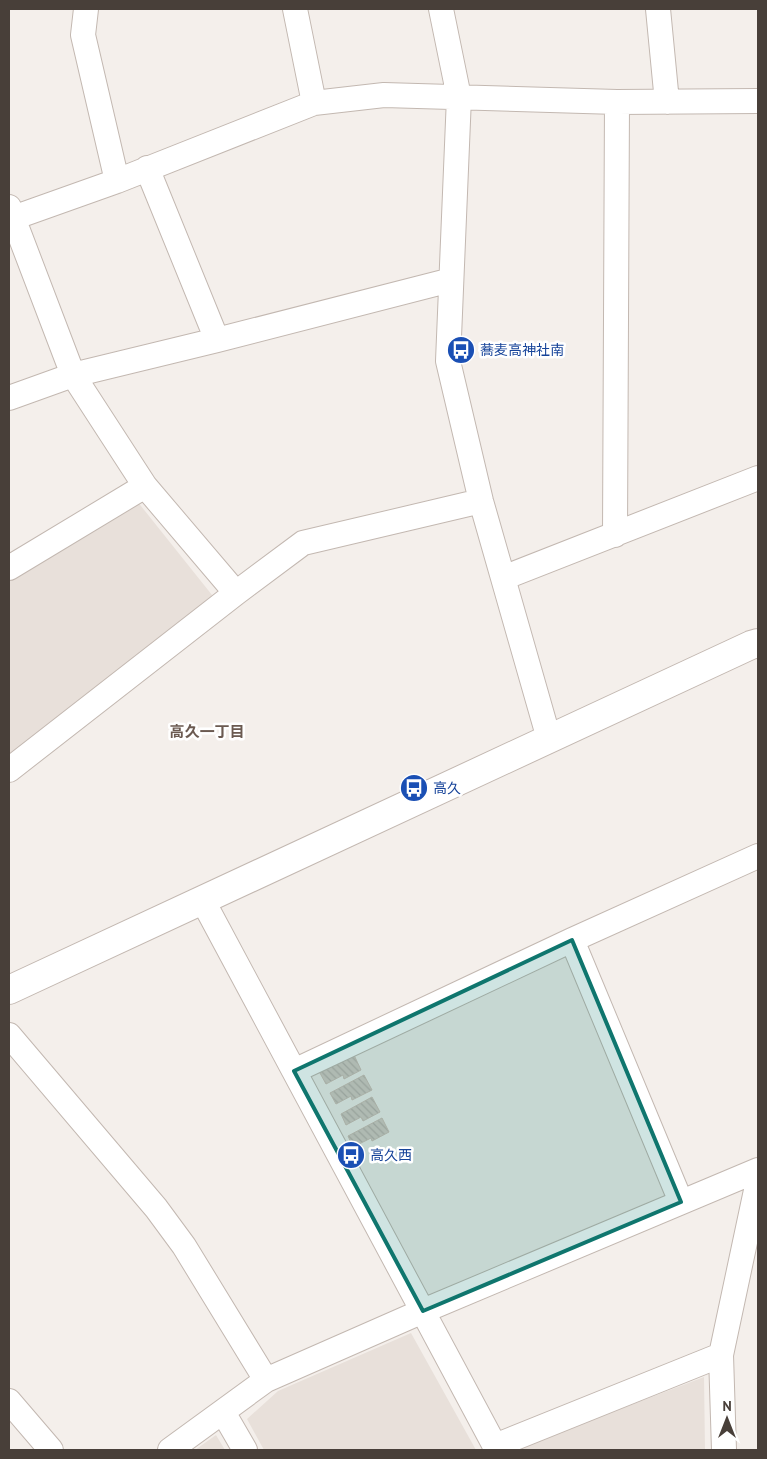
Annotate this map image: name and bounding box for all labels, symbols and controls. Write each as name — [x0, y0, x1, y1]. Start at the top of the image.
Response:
bus stop icon: 蕎麦高神社南 — [446, 335, 476, 365]
place label: 蕎麦高神社南 — [480, 341, 564, 359]
district label: 高久一丁目 — [169, 722, 245, 741]
bus stop icon: 高久 — [399, 773, 429, 803]
place label: 高久 — [433, 779, 461, 797]
bus stop icon: 高久西 — [336, 1140, 366, 1170]
place label: 高久西 — [370, 1146, 412, 1164]
north arrow — [702, 1394, 752, 1444]
text: N — [722, 1397, 732, 1415]

